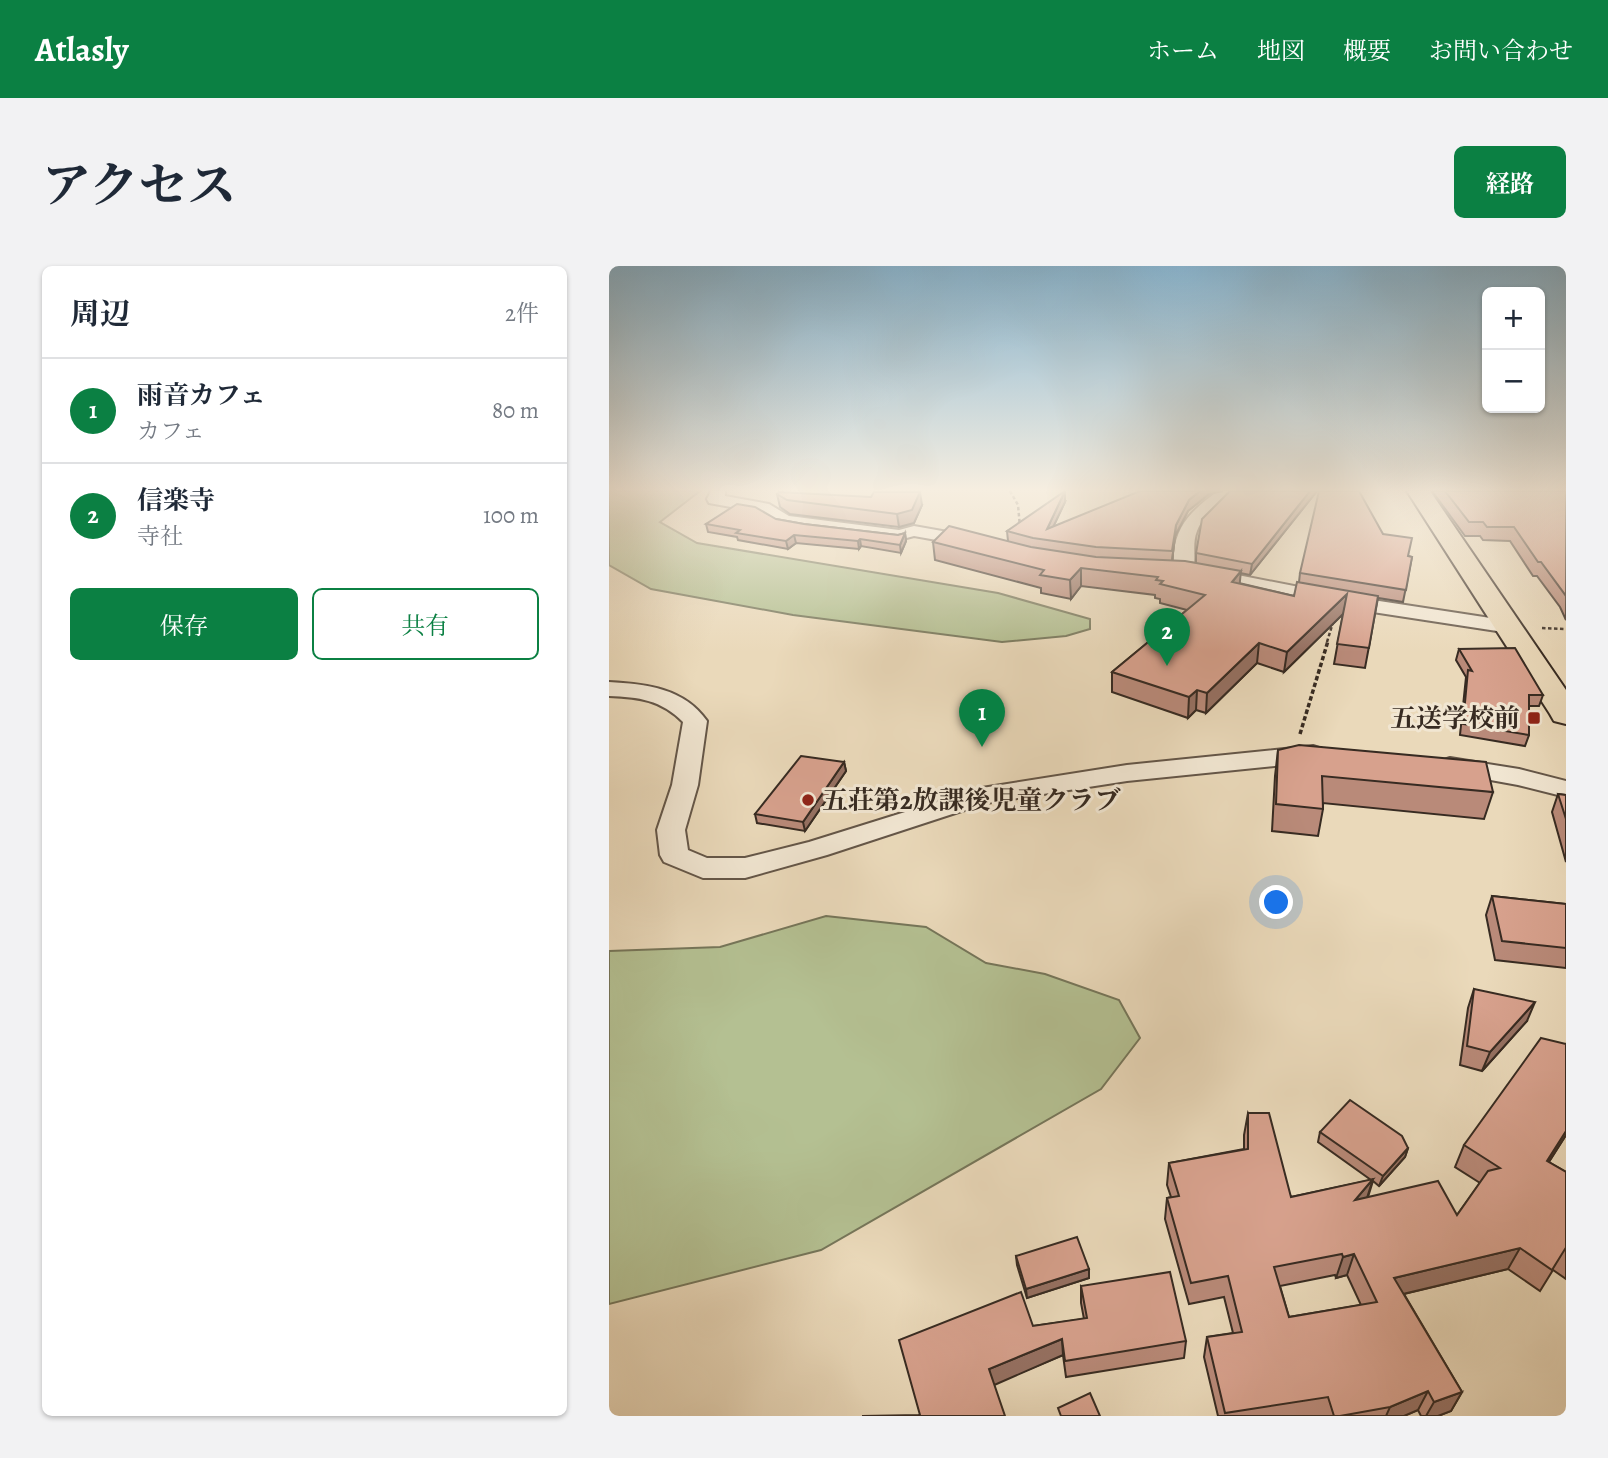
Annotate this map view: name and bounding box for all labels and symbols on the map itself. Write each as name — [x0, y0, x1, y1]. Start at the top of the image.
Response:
pin: 2 — [1144, 608, 1190, 666]
pin: 1 — [959, 689, 1005, 747]
place label: 五送学校前 — [1390, 701, 1520, 736]
marker: 五送学校前 — [1526, 710, 1542, 726]
place label: 五荘第2放課後児童クラブ — [822, 783, 1122, 818]
marker: 五荘第2放課後児童クラブ — [800, 792, 816, 808]
your location — [1259, 885, 1293, 919]

